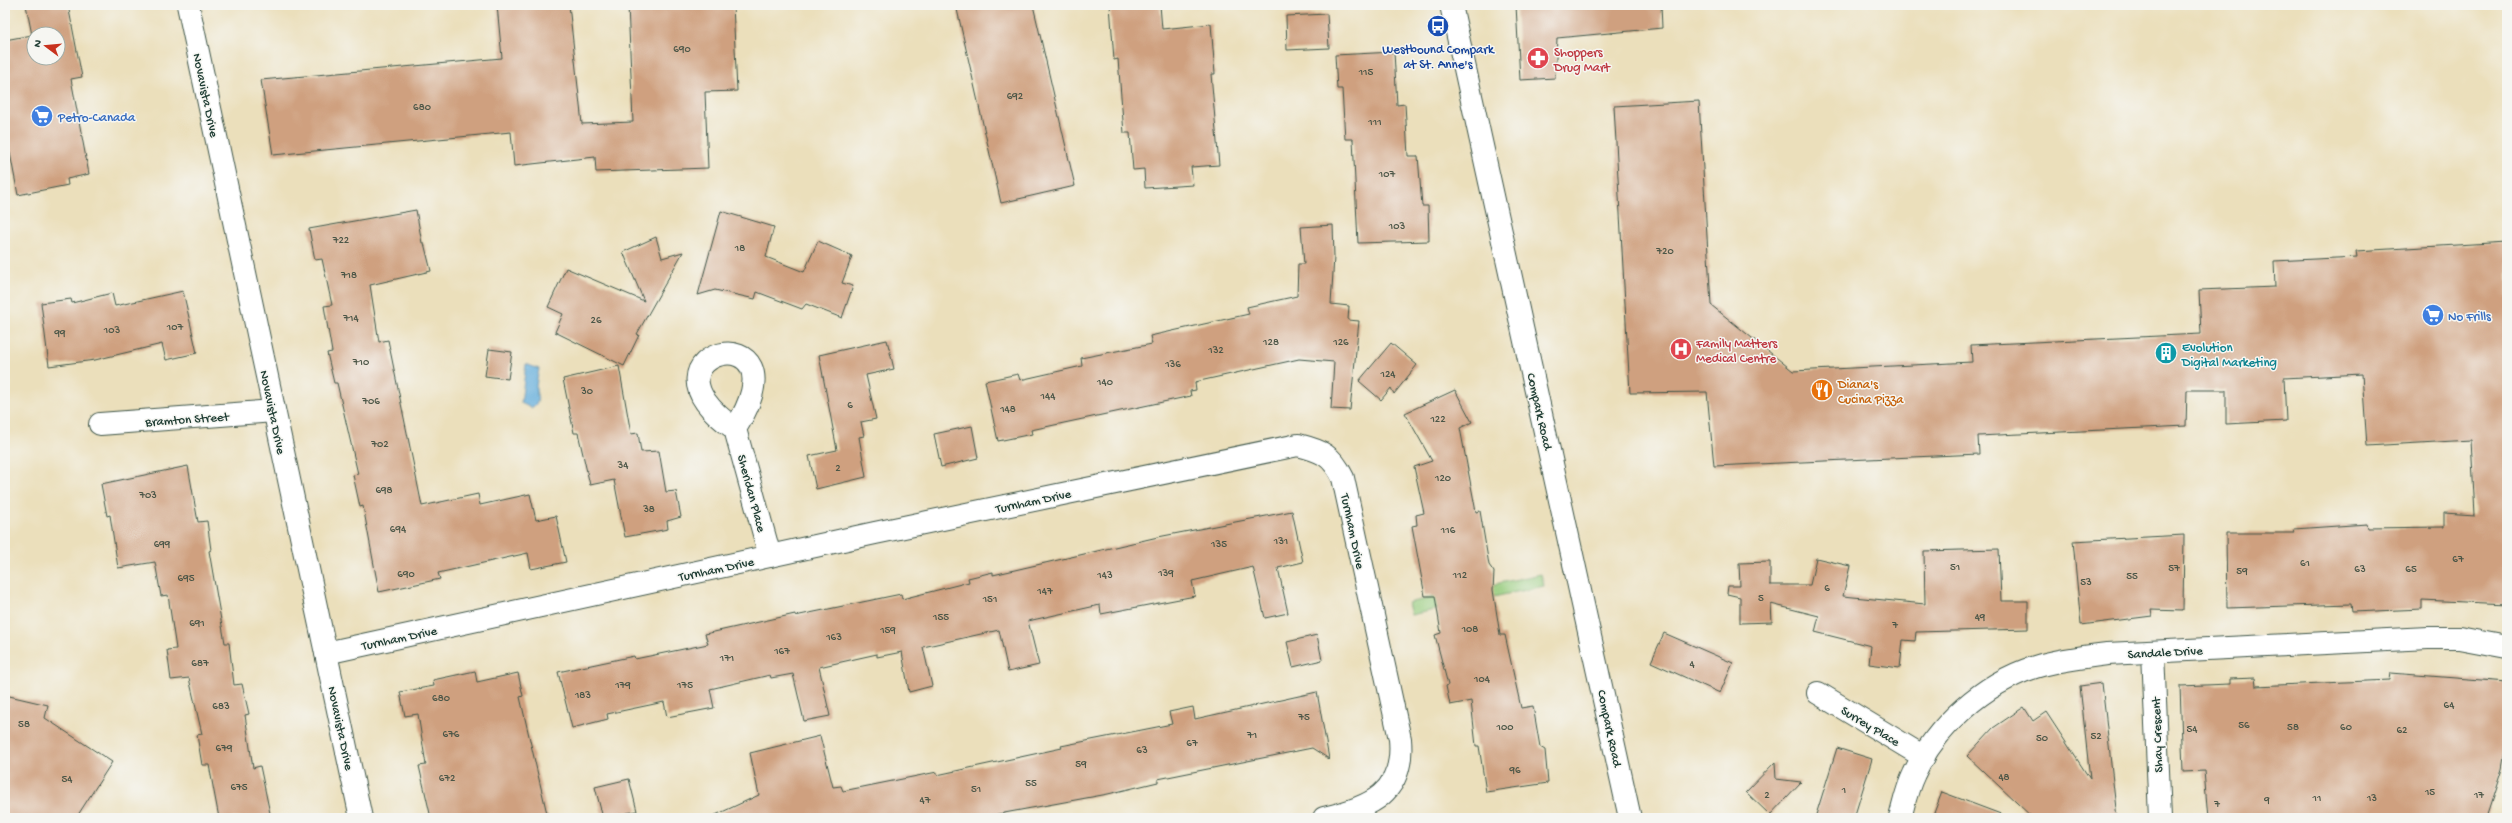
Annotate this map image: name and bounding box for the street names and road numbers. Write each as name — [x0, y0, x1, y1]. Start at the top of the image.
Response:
street label: Novavista Drive — [188, 52, 221, 139]
street label: Novavista Drive — [255, 369, 288, 456]
street label: Compark Road — [1522, 372, 1555, 453]
street label: Bramton Street — [144, 410, 231, 431]
street label: Sheridan Place — [733, 453, 768, 534]
street label: Turnham Drive — [993, 487, 1073, 518]
street label: Turnham Drive — [1336, 491, 1367, 571]
street label: Turnham Drive — [676, 555, 756, 586]
street label: Turnham Drive — [359, 624, 439, 655]
street label: Sandale Drive — [2127, 644, 2203, 663]
street label: Novavista Drive — [323, 685, 356, 772]
street label: Compark Road — [1593, 689, 1624, 770]
street label: Shay Crescent — [2150, 695, 2167, 773]
street label: Surrey Place — [1838, 704, 1902, 751]

